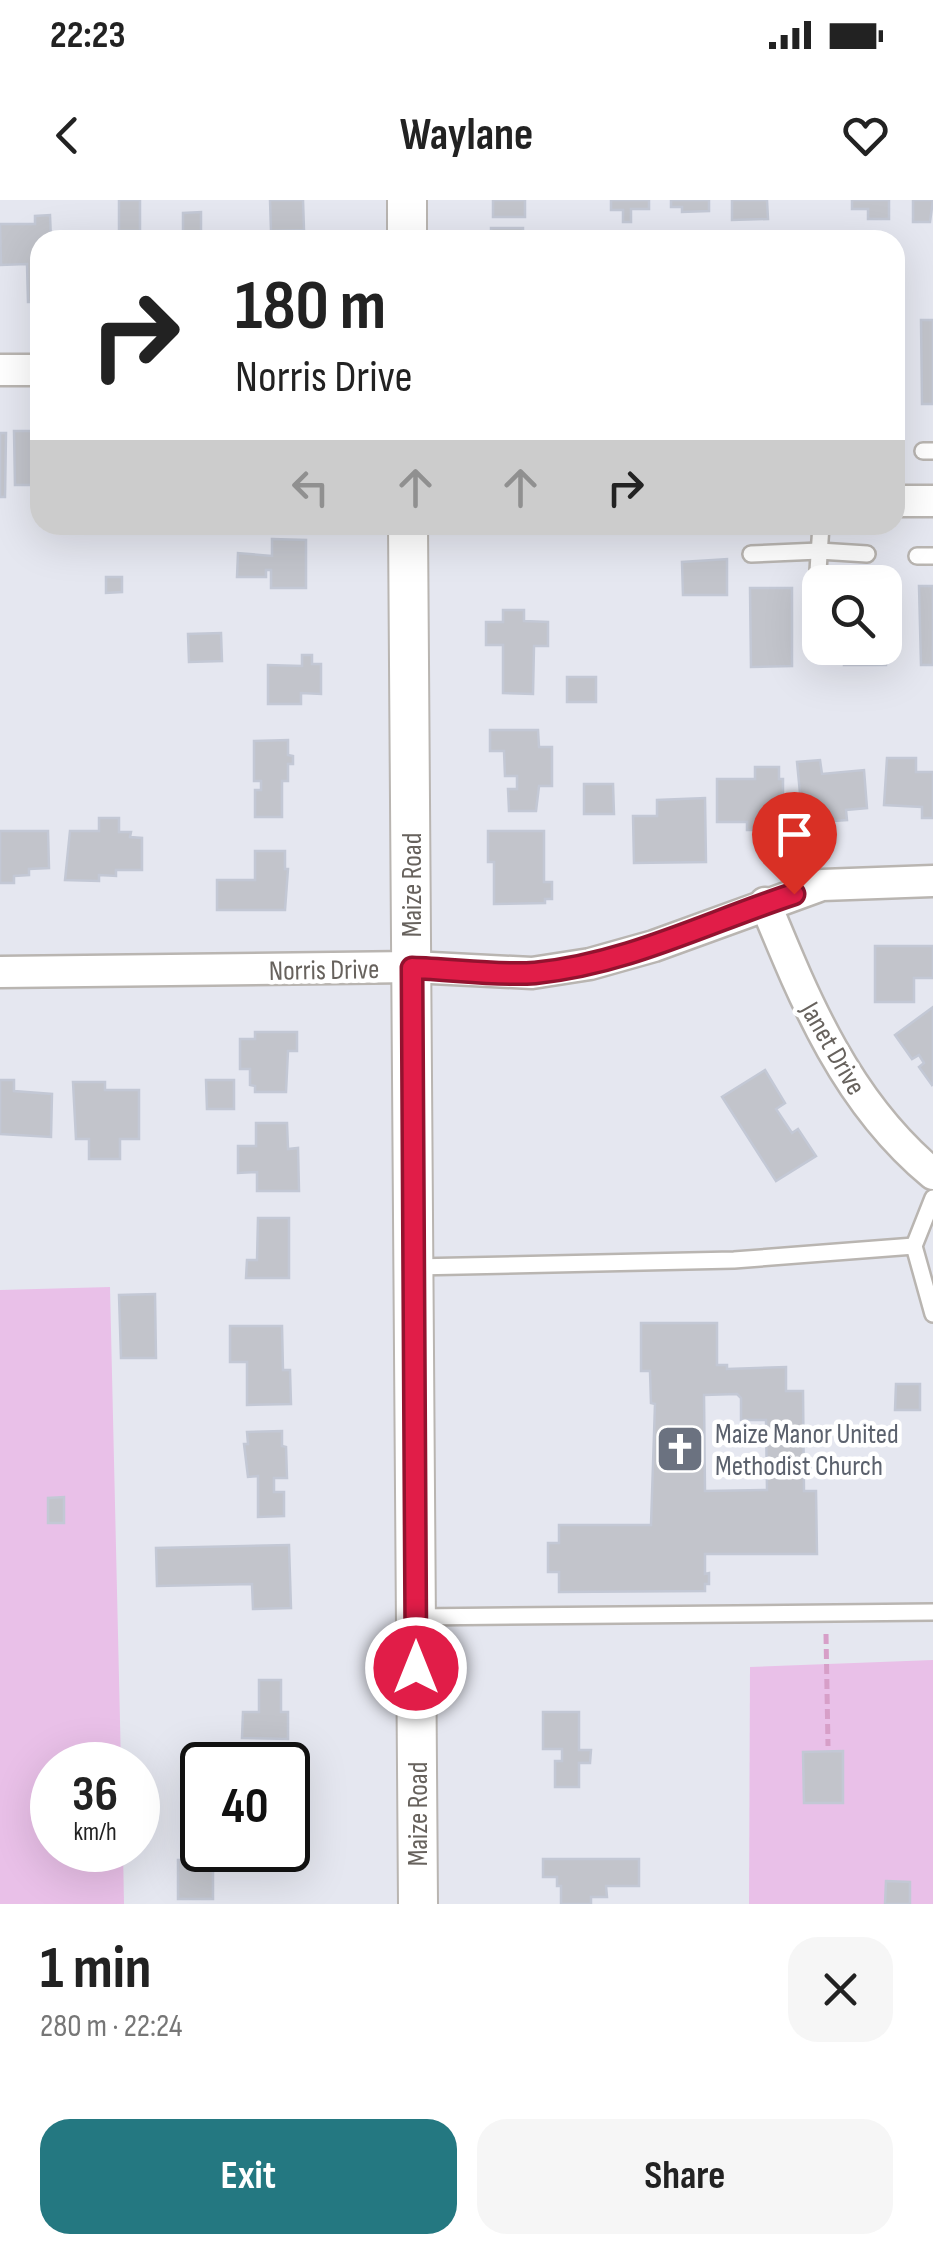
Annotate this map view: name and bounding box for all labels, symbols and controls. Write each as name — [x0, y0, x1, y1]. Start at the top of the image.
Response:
text: 22:23 — [50, 13, 126, 58]
icon: back — [40, 108, 95, 163]
text: Waylane — [400, 108, 533, 163]
icon: heart — [838, 108, 893, 163]
text: 180 m — [235, 265, 386, 349]
icon: right — [70, 270, 200, 400]
text: Norris Drive — [235, 350, 413, 405]
icon: left — [283, 460, 338, 515]
icon: ahead — [388, 460, 443, 515]
icon: ahead — [493, 460, 548, 515]
icon: right — [598, 460, 653, 515]
map controls — [802, 565, 902, 665]
button: search — [802, 565, 902, 665]
pin — [752, 792, 837, 895]
icon: arrive — [767, 807, 822, 862]
street label: Maize Road — [396, 833, 429, 937]
street label: Norris Drive — [268, 953, 380, 988]
street label: Janet Drive — [793, 996, 872, 1101]
place label: Maize Manor United Methodist Church — [715, 1418, 899, 1483]
church icon: Maize Manor United Methodist Church — [654, 1423, 706, 1475]
position arrow — [364, 1616, 468, 1720]
speed limit sign: 40 — [180, 1742, 310, 1872]
street label: Maize Road — [402, 1762, 435, 1866]
text: 36 — [72, 1765, 118, 1825]
text: km/h — [73, 1817, 117, 1848]
text: 1 min — [40, 1933, 152, 2005]
button: close — [788, 1937, 893, 2042]
text: 280 m · 22:24 — [40, 2007, 182, 2046]
button: Exit — [40, 2119, 457, 2234]
button: Share — [477, 2119, 893, 2234]

